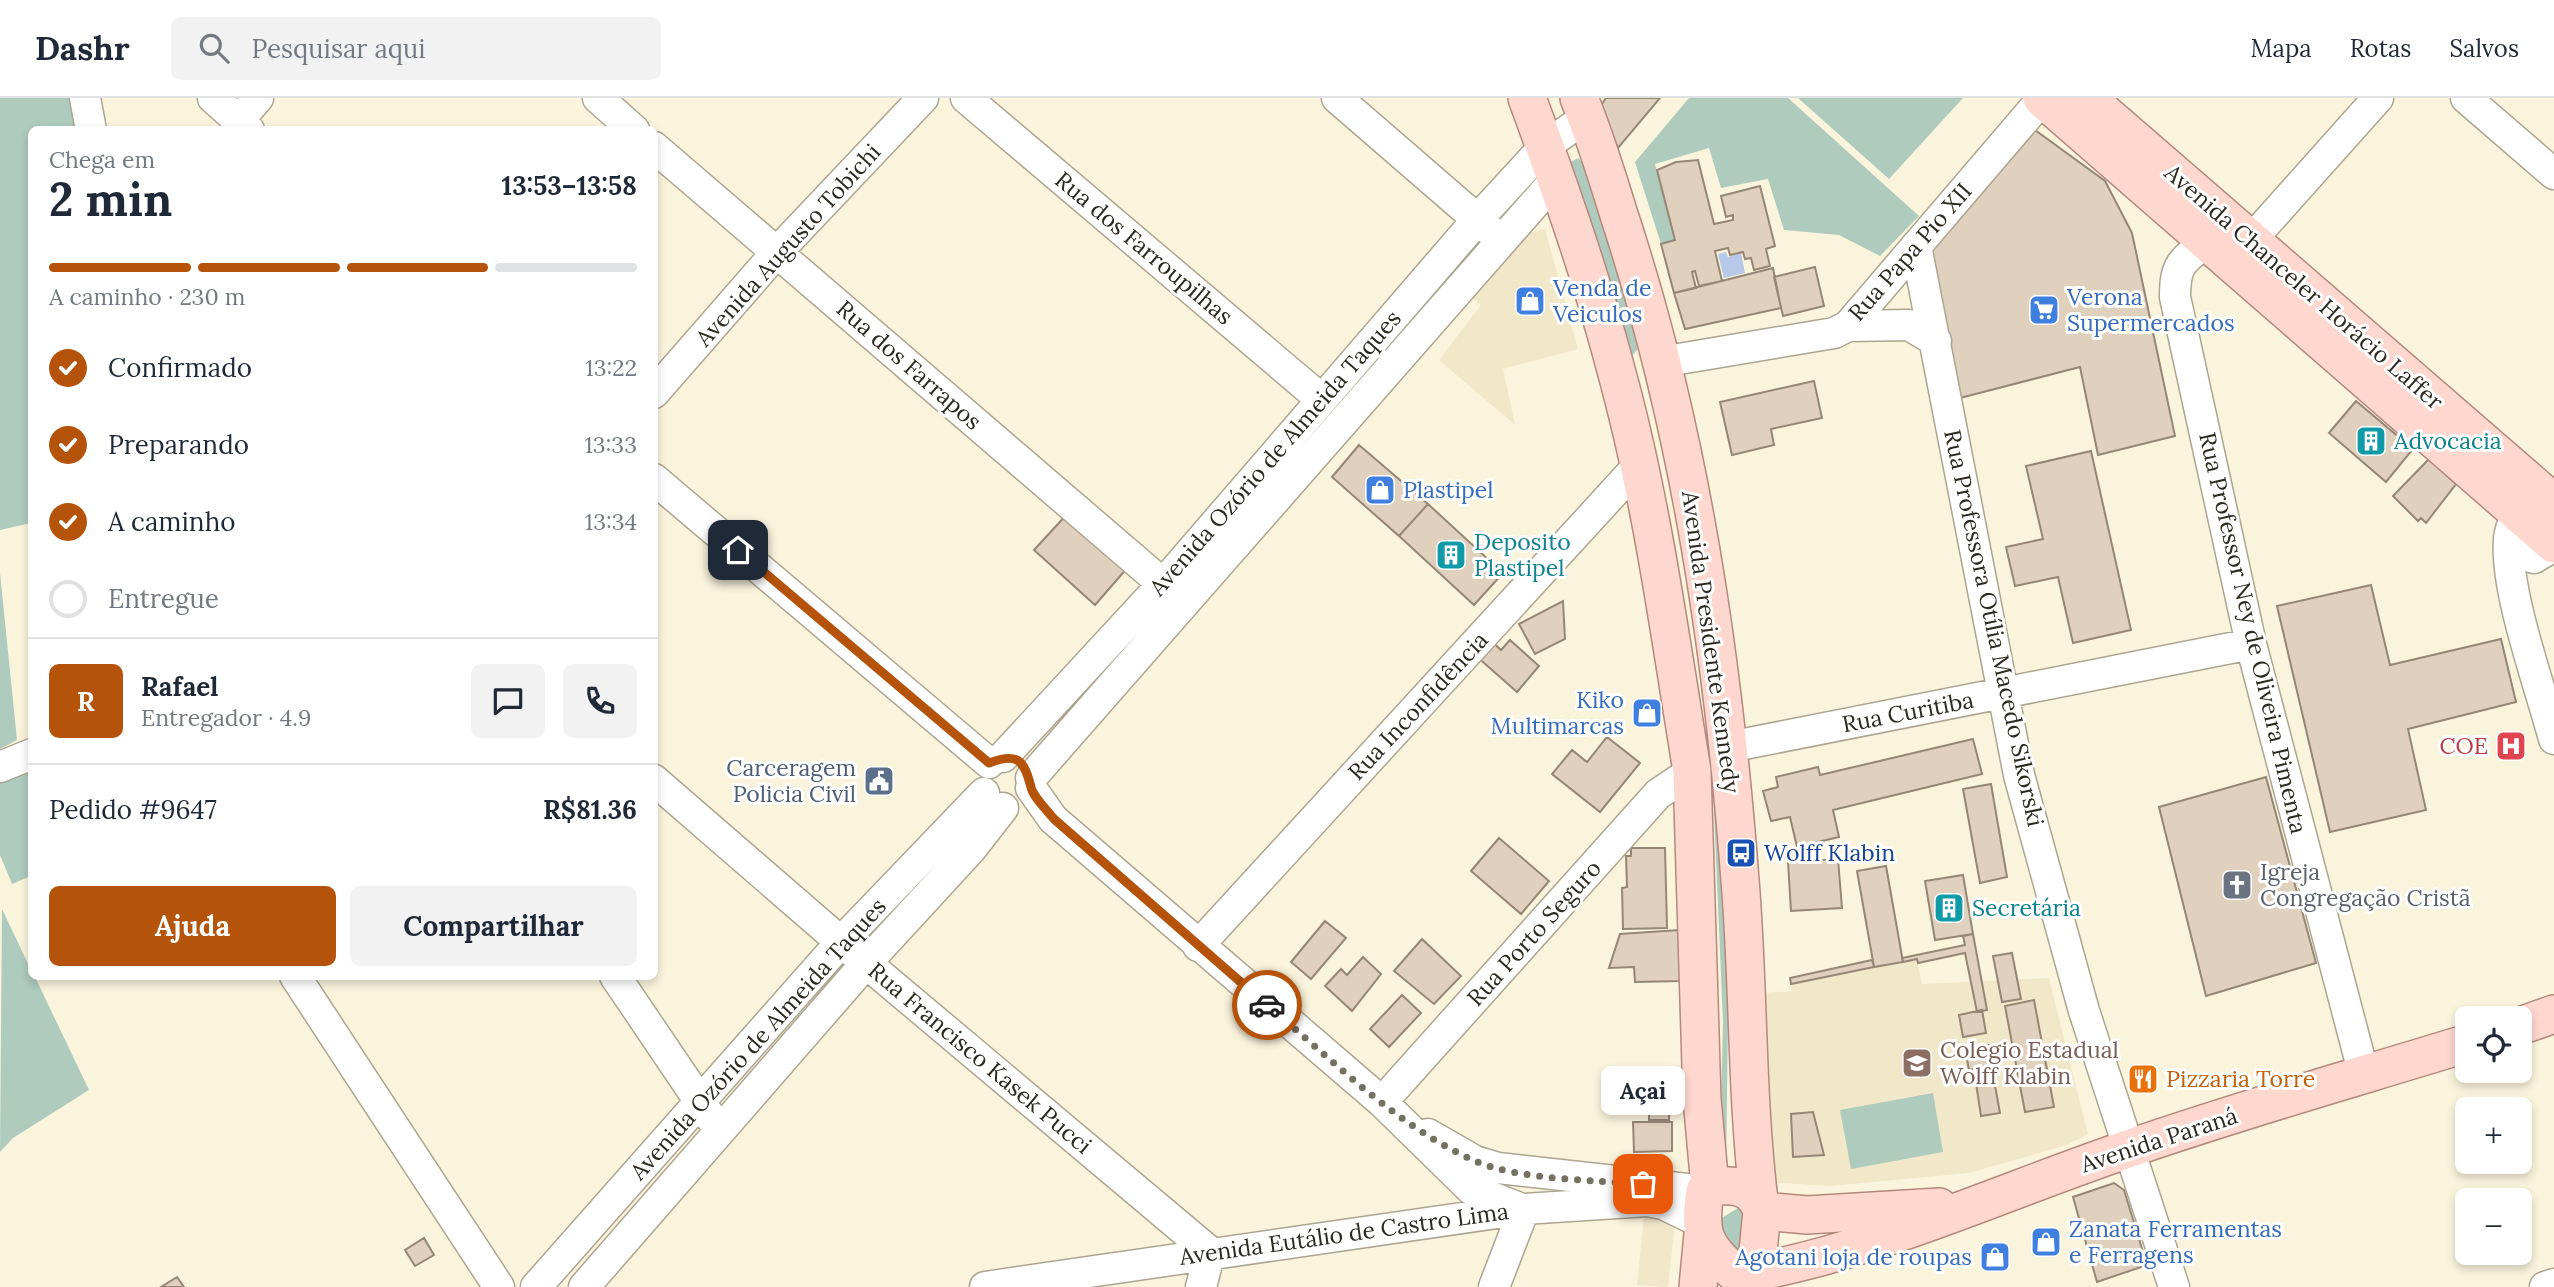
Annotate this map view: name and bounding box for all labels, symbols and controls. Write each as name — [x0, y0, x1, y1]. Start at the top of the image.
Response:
search box — [171, 17, 661, 80]
text: Dashr — [35, 27, 129, 69]
icon: search — [195, 29, 233, 67]
text: Pesquisar aqui — [251, 32, 426, 65]
text: Mapa — [2251, 33, 2312, 64]
text: Rotas — [2350, 33, 2411, 64]
text: Salvos — [2449, 33, 2519, 64]
street label: Avenida Augusto Tobichi — [688, 137, 886, 353]
text: Chega em — [49, 145, 155, 174]
street label: Avenida Chanceler Horácio Laffer — [2158, 157, 2450, 416]
street label: Rua dos Farroupilhas — [1049, 165, 1239, 330]
text: 13:53–13:58 — [502, 169, 637, 202]
text: 2 min — [49, 170, 172, 229]
street label: Rua Papa Pio XII — [1842, 177, 1978, 327]
place label: Venda de Veiculos — [1552, 273, 1651, 328]
text: A caminho · 230 m — [49, 282, 245, 311]
place label: Verona Supermercados — [2066, 282, 2235, 337]
shop icon: Venda de Veiculos — [1513, 284, 1547, 318]
supermarket icon: Verona Supermercados — [2027, 293, 2061, 327]
street label: Rua dos Farrapos — [831, 294, 988, 436]
street label: Avenida Ozório de Almeida Taques — [1142, 304, 1407, 602]
icon: check — [49, 349, 87, 387]
text: Confirmado — [108, 351, 252, 384]
text: 13:22 — [585, 353, 637, 382]
building icon: Advocacia — [2354, 424, 2388, 458]
icon: check — [49, 426, 87, 464]
place label: Advocacia — [2393, 426, 2502, 455]
street label: Rua Professora Otília Macedo Sikorski — [1938, 427, 2051, 829]
text: Preparando — [108, 428, 249, 461]
street label: Rua Professor Ney de Oliveira Pimenta — [2193, 429, 2314, 837]
text: 13:33 — [584, 430, 637, 459]
shop icon: Plastipel — [1363, 473, 1397, 507]
place label: Plastipel — [1403, 475, 1493, 504]
street label: Avenida Presidente Kennedy — [1676, 488, 1747, 796]
icon: check — [49, 503, 87, 541]
text: A caminho — [108, 505, 235, 538]
text: 13:34 — [585, 507, 637, 536]
pin — [708, 520, 768, 580]
place label: Deposito Plastipel — [1474, 527, 1571, 582]
icon: home — [719, 531, 757, 569]
building icon: Deposito Plastipel — [1434, 538, 1468, 572]
text: Entregue — [108, 582, 219, 615]
street label: Rua Inconfidência — [1341, 625, 1494, 786]
button: chat — [471, 664, 545, 738]
button: phone — [563, 664, 637, 738]
text: Rafael — [141, 670, 218, 703]
text: R — [77, 685, 95, 718]
place label: Kiko Multimarcas — [1491, 685, 1624, 740]
street label: Rua Curitiba — [1840, 685, 1976, 738]
shop icon: Kiko Multimarcas — [1630, 696, 1664, 730]
text: Entregador · 4.9 — [141, 703, 311, 732]
hospital icon: COE — [2494, 729, 2528, 763]
place label: COE — [2440, 731, 2488, 760]
place label: Carceragem Policia Civil — [726, 753, 856, 808]
public building icon: Carceragem Policia Civil — [862, 764, 896, 798]
text: Pedido #9647 — [49, 793, 217, 826]
text: R$81.36 — [543, 793, 637, 826]
bus stop icon: Wolff Klabin — [1724, 836, 1758, 870]
place label: Wolff Klabin — [1764, 838, 1895, 867]
street label: Rua Porto Seguro — [1460, 853, 1607, 1012]
place label: Igreja Congregação Cristã — [2260, 857, 2471, 912]
church icon: Igreja Congregação Cristã — [2220, 868, 2254, 902]
button: Ajuda — [49, 886, 336, 966]
button: Compartilhar — [350, 886, 637, 966]
building icon: Secretária — [1932, 891, 1966, 925]
street label: Avenida Ozório de Almeida Taques — [623, 892, 892, 1186]
place label: Secretária — [1972, 893, 2081, 922]
street label: Rua Francisco Kasek Pucci — [863, 956, 1098, 1160]
courier — [1232, 970, 1302, 1040]
icon: car — [1248, 986, 1286, 1024]
map controls — [2455, 1006, 2532, 1265]
button: locate — [2455, 1006, 2532, 1083]
place label: Colegio Estadual Wolff Klabin — [1940, 1035, 2119, 1090]
school or university icon: Colegio Estadual Wolff Klabin — [1900, 1046, 1934, 1080]
restaurant icon: Pizzaria Torre — [2126, 1062, 2160, 1096]
place label: Pizzaria Torre — [2166, 1064, 2315, 1093]
callout: Açai — [1601, 1065, 1685, 1114]
text: Açai — [1620, 1076, 1666, 1105]
button: + — [2455, 1097, 2532, 1174]
street label: Avenida Paraná — [2076, 1100, 2241, 1179]
pin — [1613, 1154, 1673, 1214]
icon: bag — [1624, 1165, 1662, 1203]
button: − — [2455, 1188, 2532, 1265]
street label: Avenida Eutálio de Castro Lima — [1176, 1196, 1510, 1271]
place label: Zanata Ferramentas e Ferragens — [2069, 1214, 2282, 1269]
shop icon: Zanata Ferramentas e Ferragens — [2029, 1225, 2063, 1259]
shop icon: Agotani loja de roupas — [1978, 1240, 2012, 1274]
place label: Agotani loja de roupas — [1734, 1242, 1972, 1271]

